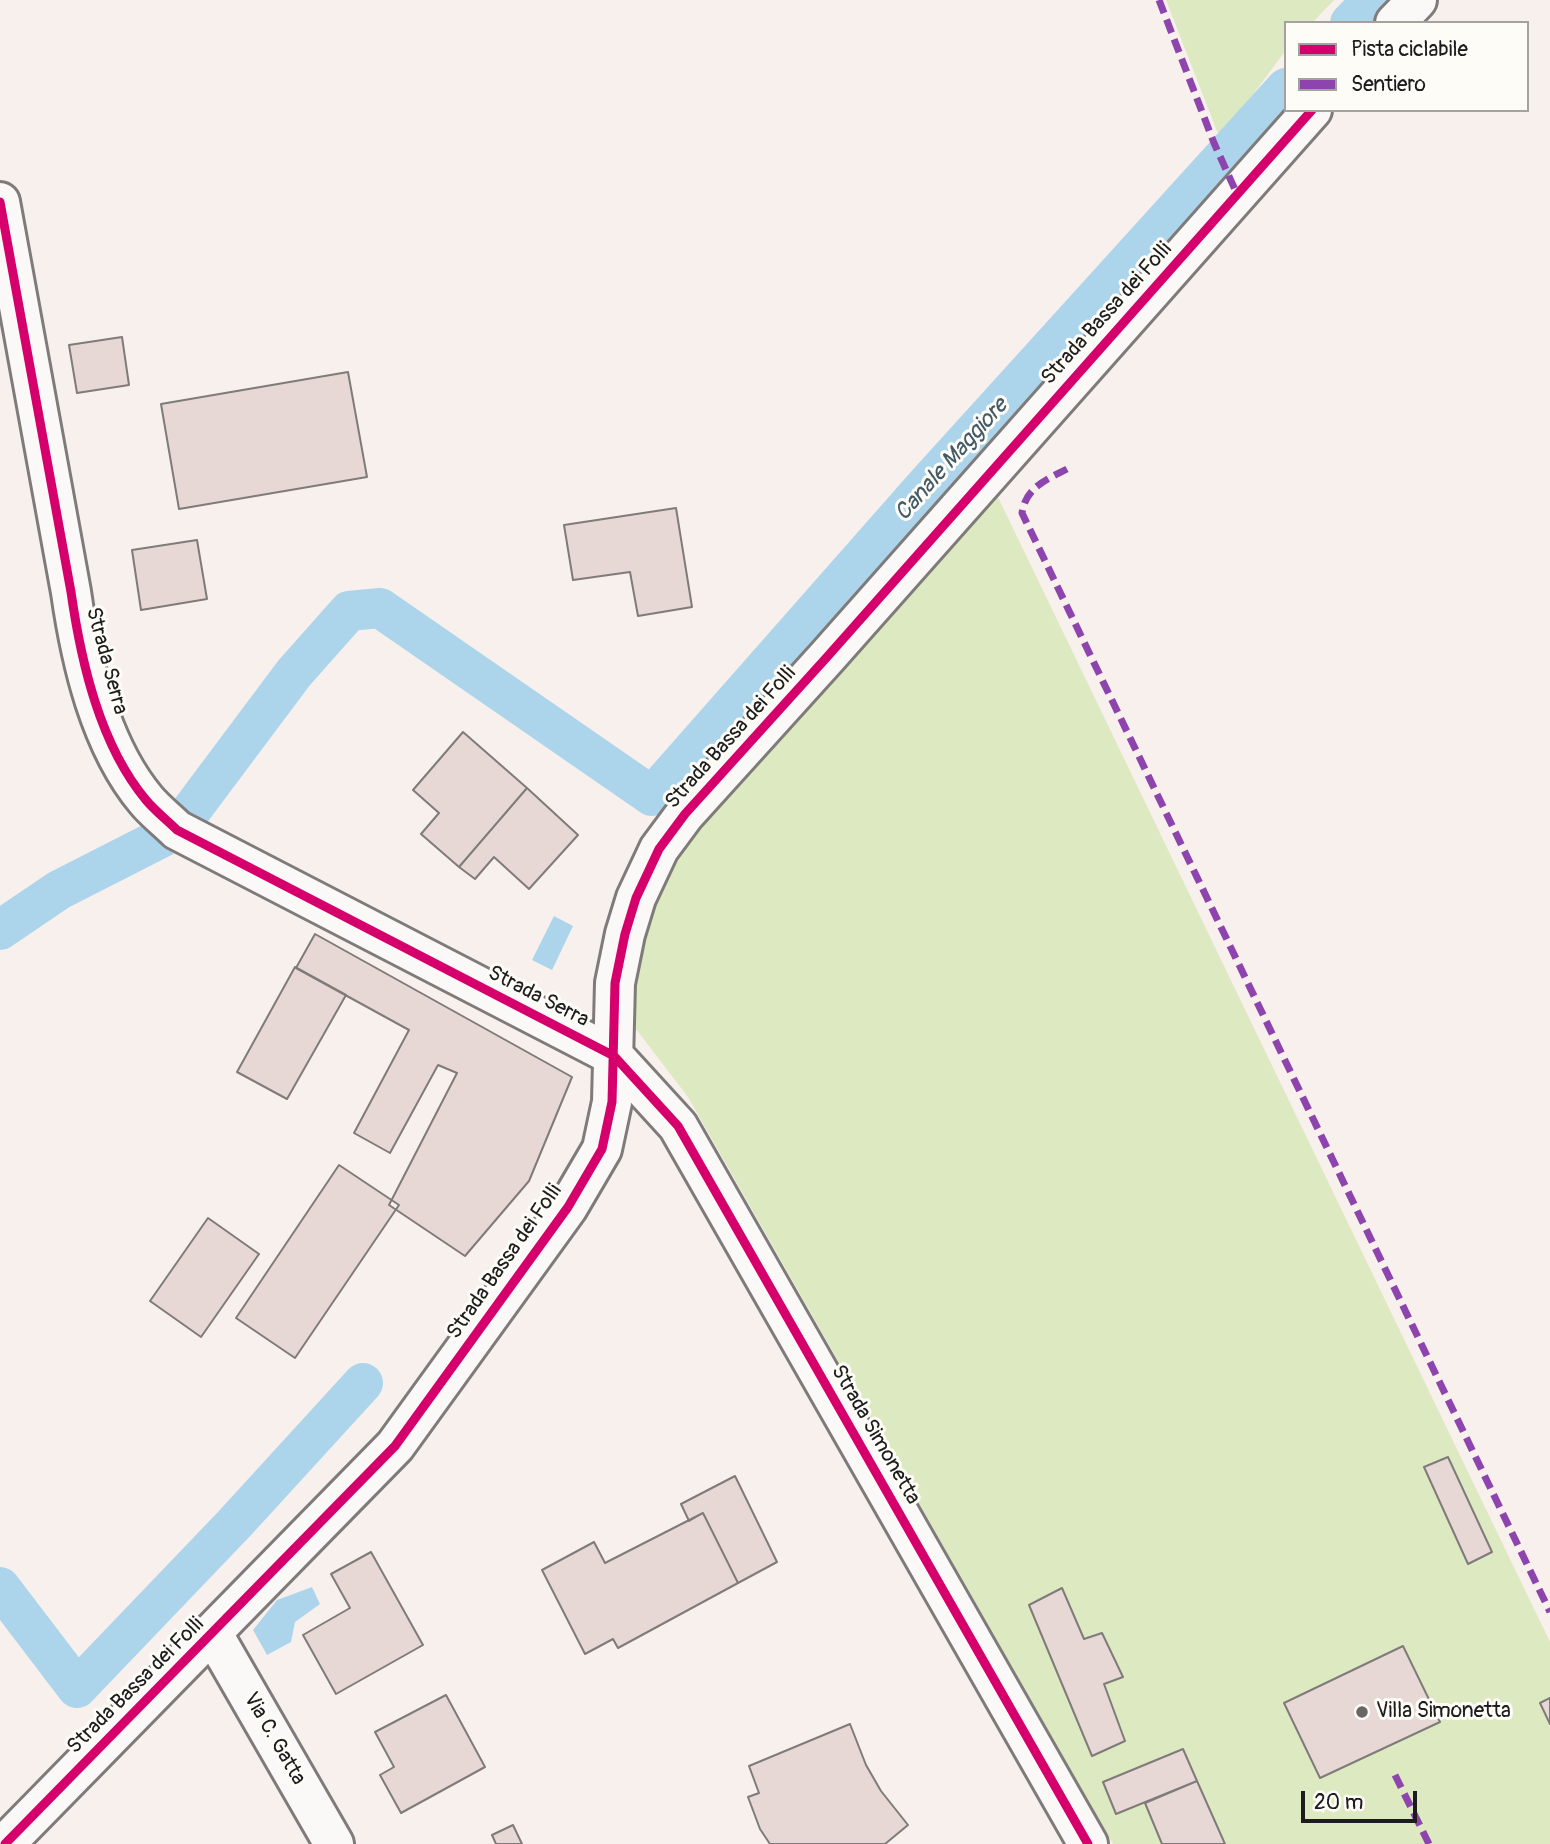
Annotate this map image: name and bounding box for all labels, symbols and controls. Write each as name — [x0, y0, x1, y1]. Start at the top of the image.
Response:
legend — [1284, 21, 1529, 112]
text: Pista ciclabile — [1351, 36, 1468, 63]
text: Sentiero — [1351, 71, 1426, 98]
street label: Strada Bassa dei Folli — [1036, 238, 1178, 390]
water label: Canale Maggiore — [890, 393, 1014, 527]
street label: Strada Serra — [80, 605, 132, 717]
street label: Strada Bassa dei Folli — [660, 662, 802, 814]
street label: Strada Serra — [483, 961, 593, 1033]
street label: Strada Bassa dei Folli — [442, 1180, 568, 1344]
street label: Strada Simonetta — [825, 1361, 925, 1509]
street label: Strada Bassa dei Folli — [62, 1612, 210, 1760]
street label: Via C. Gatta — [237, 1688, 311, 1790]
place label: Villa Simonetta — [1376, 1699, 1511, 1725]
marker: Villa Simonetta — [1354, 1704, 1370, 1720]
scale bar — [1305, 1778, 1420, 1822]
text: 20 m — [1314, 1789, 1363, 1816]

